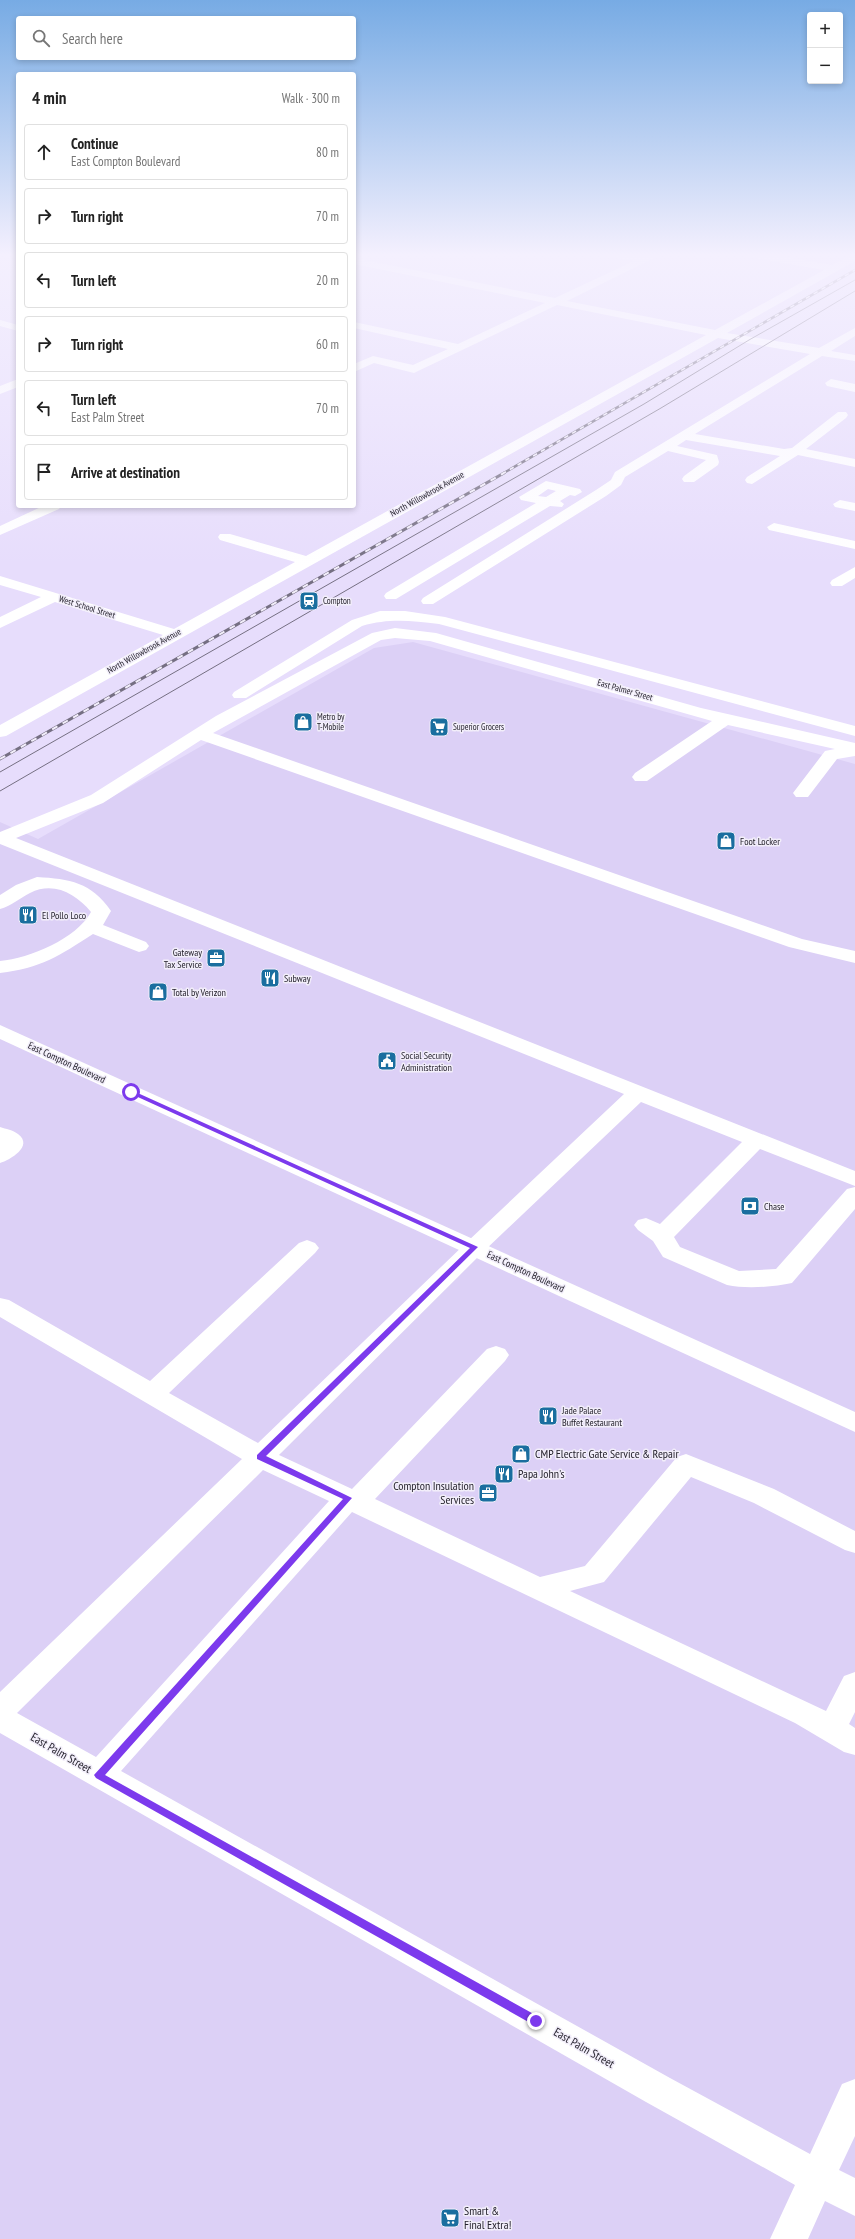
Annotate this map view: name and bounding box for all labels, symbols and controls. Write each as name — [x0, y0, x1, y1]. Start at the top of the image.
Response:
map controls — [807, 12, 843, 84]
button: + — [807, 12, 843, 48]
search box — [16, 16, 356, 60]
icon: search — [30, 27, 52, 49]
text: Search here — [62, 29, 123, 48]
button: − — [807, 48, 843, 84]
text: 4 min — [32, 87, 66, 109]
text: Walk · 300 m — [282, 90, 340, 107]
text: Continue — [71, 134, 118, 153]
icon: ahead — [33, 141, 55, 163]
text: 80 m — [316, 144, 339, 161]
text: East Compton Boulevard — [71, 153, 180, 170]
icon: right — [33, 205, 55, 227]
text: Turn right — [71, 207, 123, 226]
text: 70 m — [316, 208, 339, 225]
icon: left — [33, 269, 55, 291]
text: Turn left — [71, 271, 116, 290]
text: 20 m — [316, 272, 339, 289]
icon: right — [33, 333, 55, 355]
text: Turn right — [71, 335, 123, 354]
text: 60 m — [316, 336, 339, 353]
text: Turn left — [71, 390, 116, 409]
icon: left — [33, 397, 55, 419]
text: 70 m — [316, 400, 339, 417]
text: East Palm Street — [71, 409, 144, 426]
icon: arrive — [33, 461, 55, 483]
text: Arrive at destination — [71, 463, 180, 482]
street label: North Willowbrook Avenue — [388, 469, 466, 518]
station icon: Compton — [298, 590, 320, 612]
street label: West School Street — [58, 593, 117, 620]
place label: Compton — [323, 595, 351, 606]
street label: North Willowbrook Avenue — [105, 626, 183, 675]
street label: East Palmer Street — [596, 676, 655, 703]
shop icon: Metro by T-Mobile — [292, 711, 314, 733]
place label: Metro by T-Mobile — [317, 711, 345, 732]
supermarket icon: Superior Grocers — [428, 716, 450, 738]
place label: Superior Grocers — [453, 721, 504, 732]
shop icon: Foot Locker — [715, 830, 737, 852]
place label: Foot Locker — [740, 835, 780, 848]
restaurant icon: El Pollo Loco — [17, 904, 39, 926]
place label: El Pollo Loco — [42, 909, 86, 922]
place label: Gateway Tax Service — [164, 946, 202, 971]
office icon: Gateway Tax Service — [205, 947, 227, 969]
restaurant icon: Subway — [259, 967, 281, 989]
place label: Subway — [284, 972, 311, 985]
shop icon: Total by Verizon — [147, 981, 169, 1003]
place label: Total by Verizon — [172, 986, 226, 999]
street label: East Compton Boulevard — [26, 1039, 108, 1086]
place label: Social Security Administration — [401, 1049, 452, 1074]
public building icon: Social Security Administration — [376, 1050, 398, 1072]
route start — [122, 1083, 140, 1101]
bank icon: Chase — [739, 1195, 761, 1217]
place label: Chase — [764, 1200, 785, 1213]
street label: East Compton Boulevard — [485, 1248, 567, 1295]
place label: Jade Palace Buffet Restaurant — [561, 1404, 622, 1429]
restaurant icon: Jade Palace Buffet Restaurant — [537, 1405, 559, 1427]
shop icon: CMP Electric Gate Service & Repair — [510, 1443, 532, 1465]
place label: CMP Electric Gate Service & Repair — [535, 1446, 679, 1461]
restaurant icon: Papa John's — [493, 1463, 515, 1485]
place label: Papa John's — [518, 1466, 565, 1481]
place label: Compton Insulation Services — [393, 1478, 474, 1507]
office icon: Compton Insulation Services — [477, 1482, 499, 1504]
street label: East Palm Street — [28, 1729, 95, 1776]
route end — [527, 2012, 545, 2030]
street label: East Palm Street — [551, 2024, 618, 2071]
place label: Smart & Final Extra! — [464, 2203, 511, 2232]
supermarket icon: Smart & Final Extra! — [439, 2207, 461, 2229]

